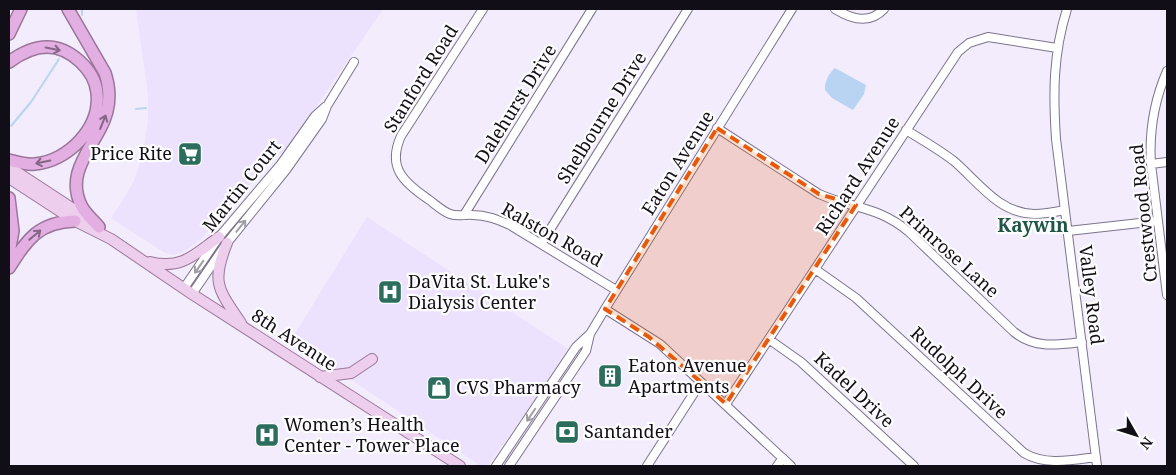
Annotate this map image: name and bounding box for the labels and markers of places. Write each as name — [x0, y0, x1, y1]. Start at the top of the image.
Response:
place label: Price Rite — [90, 141, 172, 165]
supermarket icon: Price Rite — [177, 141, 203, 167]
place label: DaVita St. Luke's Dialysis Center — [408, 269, 550, 314]
hospital icon: DaVita St. Luke's Dialysis Center — [377, 279, 403, 305]
place label: Eaton Avenue Apartments — [628, 353, 747, 398]
building icon: Eaton Avenue Apartments — [597, 363, 623, 389]
shop icon: CVS Pharmacy — [426, 375, 452, 401]
place label: CVS Pharmacy — [456, 375, 582, 399]
place label: Women’s Health Center - Tower Place — [284, 412, 460, 457]
bank icon: Santander — [554, 419, 580, 445]
place label: Santander — [584, 419, 673, 443]
hospital icon: Women’s Health Center - Tower Place — [254, 422, 280, 448]

